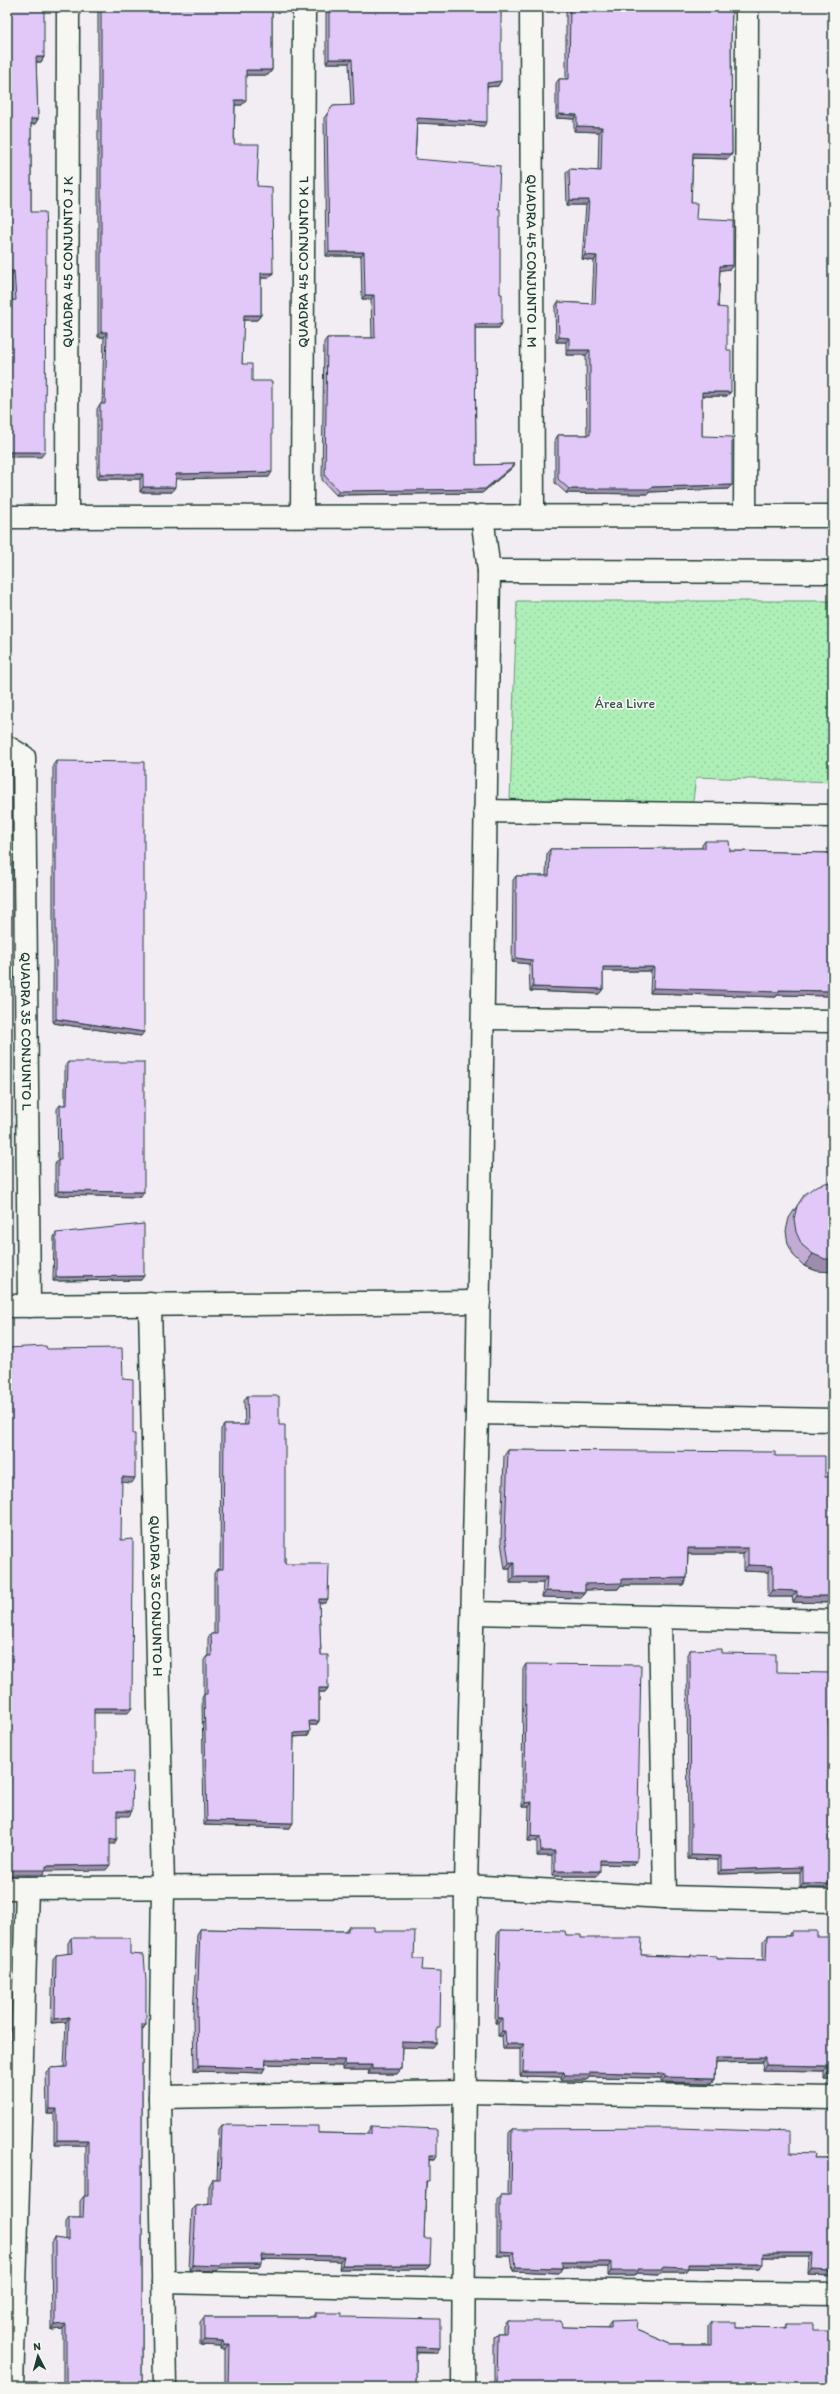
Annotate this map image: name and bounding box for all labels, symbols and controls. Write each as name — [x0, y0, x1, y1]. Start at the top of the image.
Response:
street label: QUADRA 45 CONJUNTO L M — [523, 174, 540, 348]
street label: QUADRA 45 CONJUNTO J K — [59, 176, 77, 348]
street label: QUADRA 45 CONJUNTO K L — [295, 176, 312, 348]
park label: Área Livre — [595, 695, 656, 712]
street label: QUADRA 35 CONJUNTO L — [17, 952, 35, 1111]
street label: QUADRA 35 CONJUNTO H — [146, 1515, 166, 1677]
north arrow — [18, 2336, 58, 2376]
text: N — [33, 2340, 41, 2353]

